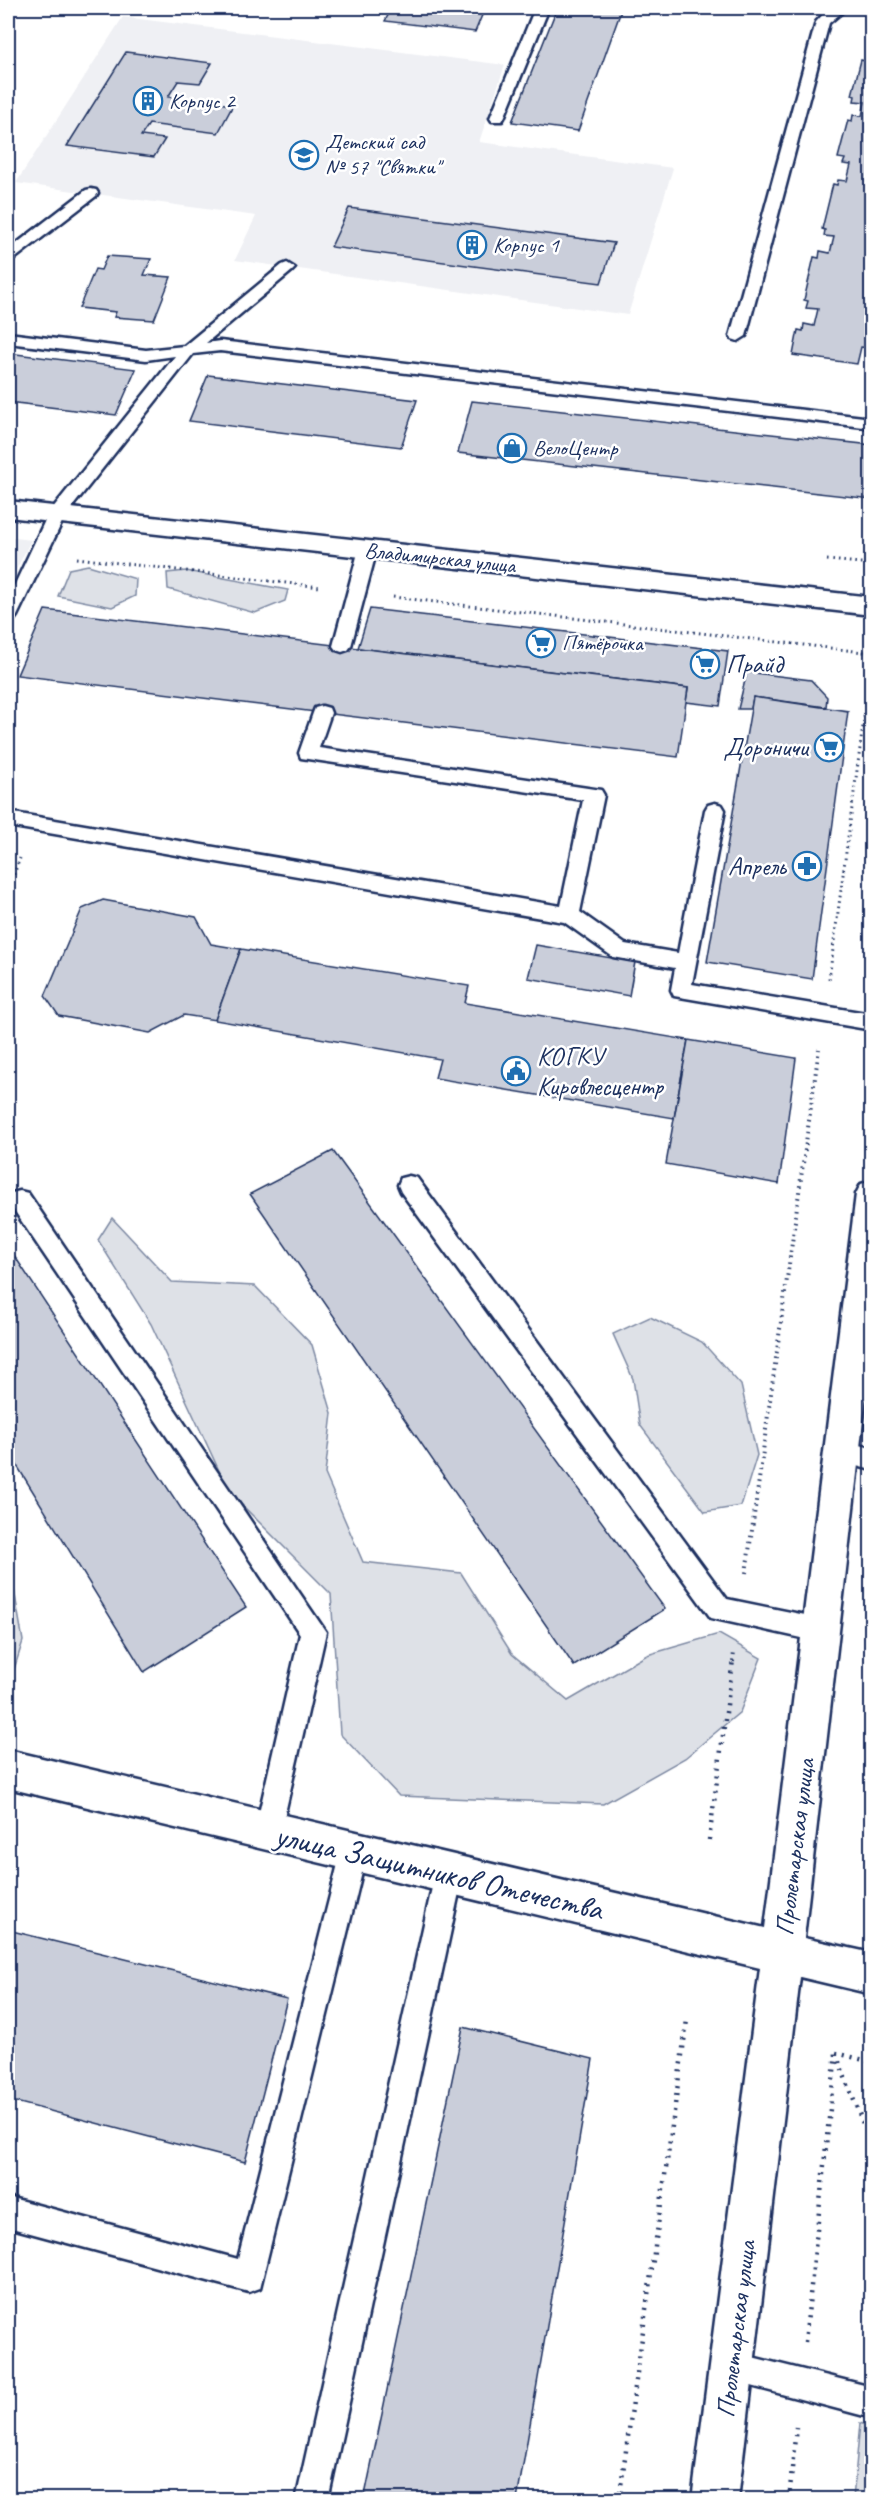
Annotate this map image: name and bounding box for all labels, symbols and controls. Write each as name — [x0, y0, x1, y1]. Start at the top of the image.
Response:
building icon: Корпус 2 — [132, 85, 164, 117]
place label: Корпус 2 — [169, 87, 237, 115]
place label: Детский сад № 57 "Святки" — [325, 128, 445, 181]
school or university icon: Детский сад № 57 "Святки" — [288, 139, 320, 171]
building icon: Корпус 1 — [456, 229, 488, 261]
place label: Корпус 1 — [493, 231, 560, 259]
shop icon: ВелоЦентр — [496, 432, 528, 464]
place label: ВелоЦентр — [533, 434, 619, 462]
street label: Владимирская улица — [363, 536, 518, 580]
supermarket icon: Пятёрочка — [525, 627, 557, 659]
place label: Пятёрочка — [562, 629, 644, 657]
supermarket icon: Прайд — [689, 648, 721, 680]
place label: Прайд — [726, 648, 785, 681]
place label: Дороничи — [723, 731, 809, 764]
supermarket icon: Дороничи — [813, 731, 845, 763]
place label: Апрель — [728, 850, 788, 883]
pharmacy icon: Апрель — [791, 850, 823, 882]
place label: КОГКУ Кировлесцентр — [537, 1040, 665, 1103]
public building icon: КОГКУ Кировлесцентр — [500, 1055, 532, 1087]
street label: Пролетарская улица — [768, 1755, 822, 1937]
street label: улица Защитников Отечества — [269, 1814, 609, 1930]
street label: Пролетарская улица — [709, 2237, 763, 2419]

